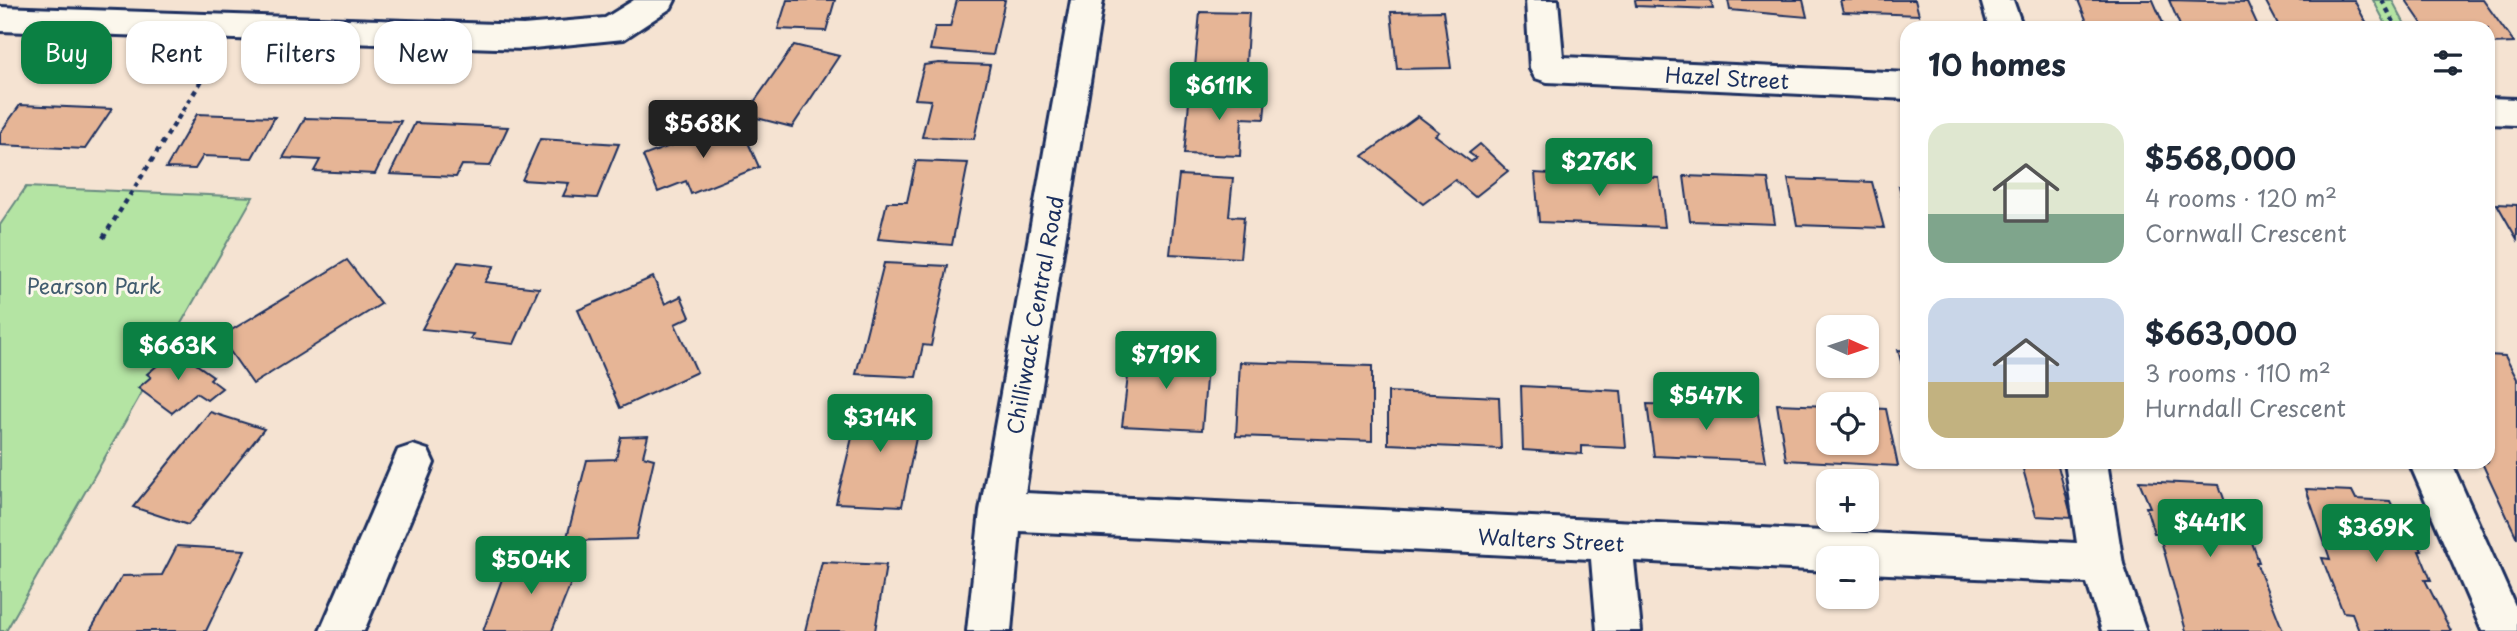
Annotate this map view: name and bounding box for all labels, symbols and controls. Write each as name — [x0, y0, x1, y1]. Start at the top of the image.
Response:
chip: Buy — [21, 21, 112, 84]
chip: Rent — [126, 21, 227, 84]
chip: Filters — [241, 21, 360, 84]
chip: New — [374, 21, 472, 84]
text: 10 homes — [1928, 41, 2066, 86]
icon: filters — [2429, 44, 2467, 82]
street label: Hazel Street — [1664, 58, 1790, 96]
pin: $611K — [1170, 62, 1268, 122]
text: $611K — [1186, 67, 1252, 102]
pin: $568K — [654, 100, 752, 160]
text: $568K — [665, 105, 741, 140]
text: $568,000 — [2145, 135, 2296, 180]
pin: $276K — [1550, 138, 1648, 198]
text: $276K — [1561, 143, 1637, 178]
icon: home — [1984, 151, 2068, 235]
text: 4 rooms · 120 m² — [2145, 180, 2337, 215]
street label: Chilliwack Central Road — [997, 193, 1071, 437]
text: Cornwall Crescent — [2145, 215, 2347, 250]
park label: Pearson Park — [27, 269, 162, 301]
text: $663,000 — [2145, 310, 2297, 355]
north arrow — [1816, 315, 1880, 378]
map controls — [1816, 315, 1879, 609]
pin: $663K — [129, 322, 227, 382]
icon: home — [1984, 326, 2068, 410]
text: $663K — [139, 327, 217, 362]
pin: $719K — [1117, 332, 1215, 391]
text: $719K — [1131, 336, 1201, 371]
text: 3 rooms · 110 m² — [2145, 355, 2331, 390]
pin: $547K — [1657, 372, 1755, 432]
text: $547K — [1669, 377, 1743, 412]
text: Hurndall Crescent — [2145, 390, 2346, 425]
button: locate — [1816, 392, 1879, 455]
pin: $314K — [831, 394, 929, 454]
text: $314K — [843, 399, 917, 434]
button: + — [1816, 469, 1879, 532]
pin: $441K — [2161, 500, 2259, 559]
text: $441K — [2174, 504, 2246, 539]
pin: $369K — [2327, 504, 2425, 564]
text: $369K — [2338, 509, 2414, 544]
street label: Walters Street — [1477, 519, 1625, 559]
pin: $504K — [482, 536, 580, 596]
text: $504K — [491, 541, 571, 576]
button: − — [1816, 546, 1879, 609]

